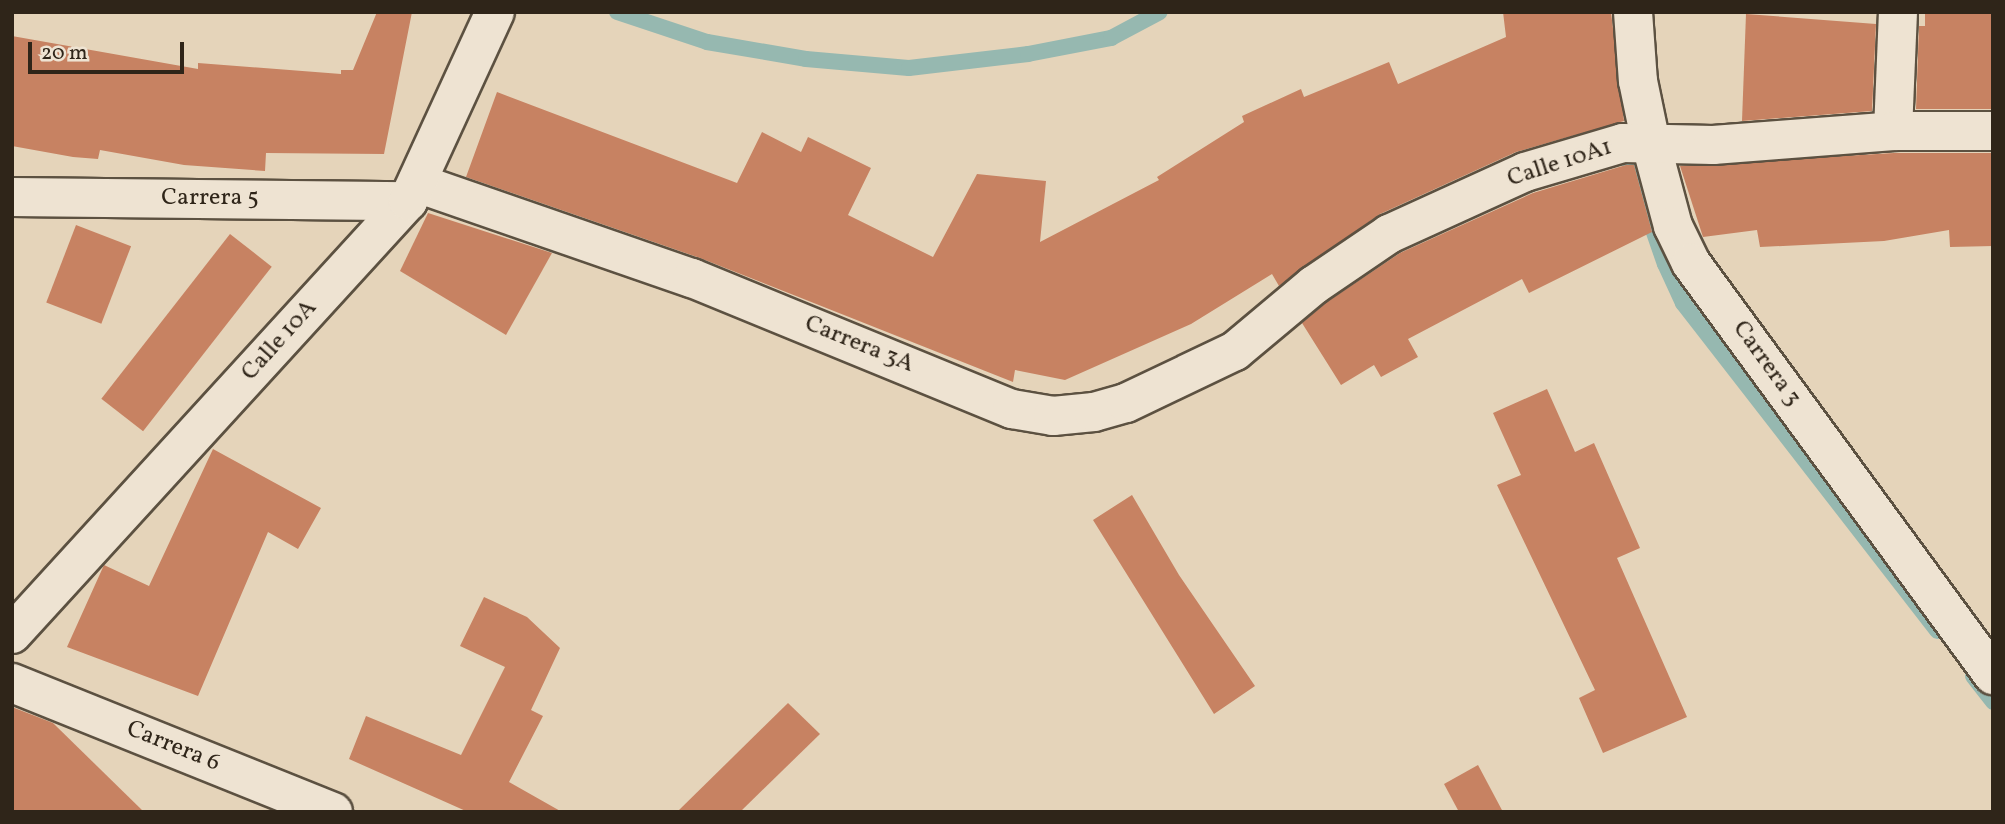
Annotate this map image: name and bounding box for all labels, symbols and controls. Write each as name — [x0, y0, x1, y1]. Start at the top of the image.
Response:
scale bar — [32, 28, 187, 72]
text: 20 m — [41, 39, 87, 68]
street label: Calle 10A1 — [1504, 134, 1616, 194]
street label: Carrera 5 — [161, 185, 259, 213]
street label: Calle 10A — [236, 295, 324, 387]
street label: Carrera 3A — [800, 310, 918, 380]
street label: Carrera 3 — [1725, 316, 1807, 412]
street label: Carrera 6 — [122, 715, 224, 779]

